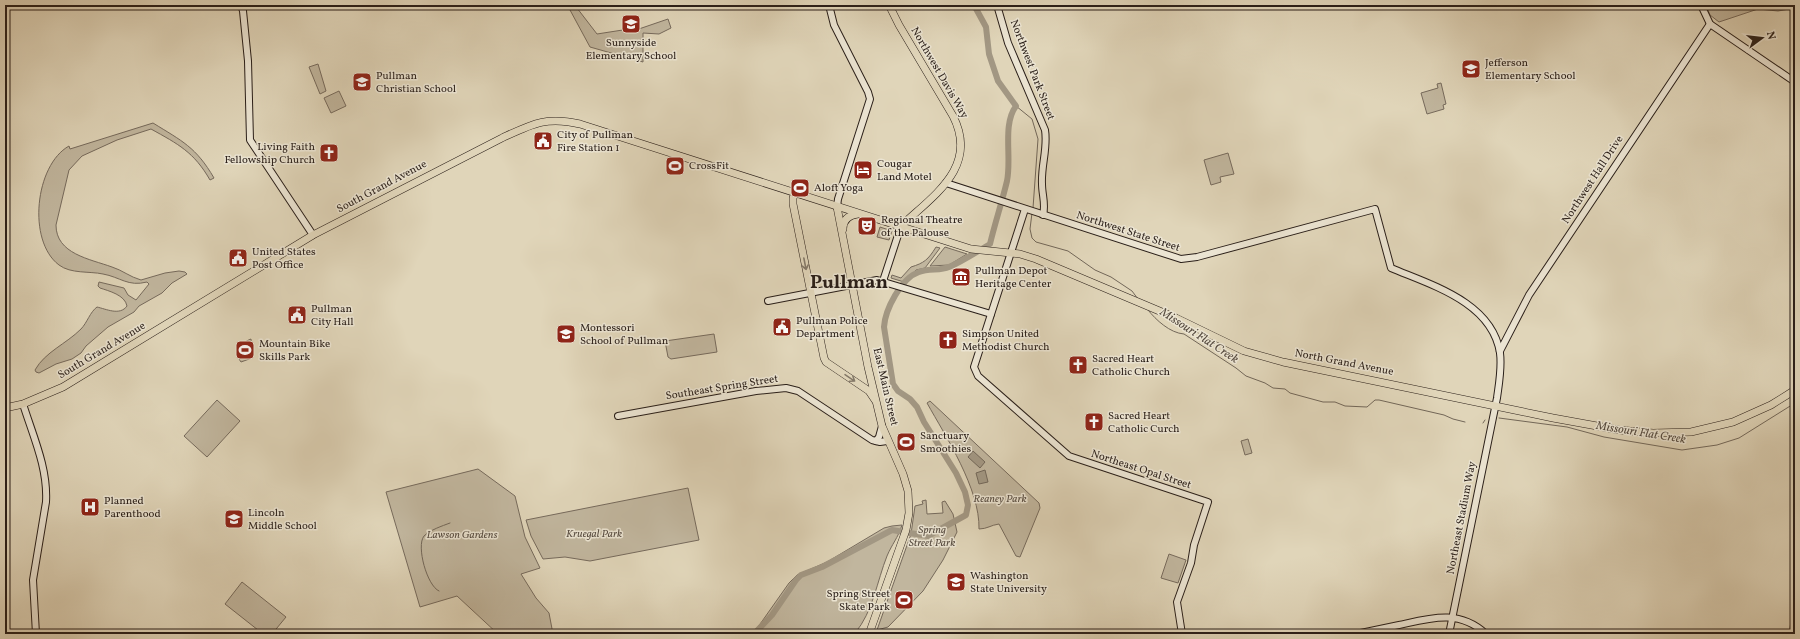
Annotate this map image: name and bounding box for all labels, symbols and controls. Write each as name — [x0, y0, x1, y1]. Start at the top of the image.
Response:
school or university icon: Sunnyside Elementary School — [620, 13, 642, 35]
street label: Northwest Park Street — [1006, 18, 1058, 123]
north arrow — [1742, 18, 1782, 58]
street label: Northwest Davis Way — [907, 25, 971, 121]
text: N — [1762, 30, 1778, 42]
place label: Sunnyside Elementary School — [586, 36, 676, 64]
place label: Jefferson Elementary School — [1485, 56, 1576, 84]
school or university icon: Jefferson Elementary School — [1460, 58, 1482, 80]
place label: Pullman Christian School — [376, 69, 456, 97]
school or university icon: Pullman Christian School — [351, 71, 373, 93]
place label: City of Pullman Fire Station 1 — [557, 128, 633, 156]
public building icon: City of Pullman Fire Station 1 — [532, 130, 554, 152]
street label: Northwest Hall Drive — [1559, 133, 1627, 227]
place label: Living Faith Fellowship Church — [225, 140, 315, 168]
church icon: Living Faith Fellowship Church — [318, 142, 340, 164]
sports icon: CrossFit — [664, 155, 686, 177]
street label: South Grand Avenue — [334, 157, 430, 217]
place label: Cougar Land Motel — [877, 157, 932, 185]
place label: CrossFit — [689, 159, 729, 174]
hotel icon: Cougar Land Motel — [852, 159, 874, 181]
sports icon: Aloft Yoga — [789, 177, 811, 199]
place label: Aloft Yoga — [814, 181, 864, 196]
street label: Northwest State Street — [1074, 208, 1182, 256]
place label: Regional Theatre of the Palouse — [881, 213, 963, 241]
theatre icon: Regional Theatre of the Palouse — [856, 215, 878, 237]
place label: United States Post Office — [252, 245, 316, 273]
public building icon: United States Post Office — [227, 247, 249, 269]
one-way arrow — [802, 257, 810, 270]
place label: Pullman Depot Heritage Center — [975, 264, 1052, 292]
museum icon: Pullman Depot Heritage Center — [950, 266, 972, 288]
district label: Pullman — [810, 270, 888, 296]
place label: Pullman City Hall — [311, 302, 354, 330]
public building icon: Pullman City Hall — [286, 304, 308, 326]
water label: Missouri Flat Creek — [1156, 304, 1242, 368]
place label: Pullman Police Department — [796, 314, 868, 342]
public building icon: Pullman Police Department — [771, 316, 793, 338]
street label: South Grand Avenue — [55, 319, 149, 383]
place label: Montessori School of Pullman — [580, 321, 669, 349]
school or university icon: Montessori School of Pullman — [555, 323, 577, 345]
place label: Simpson United Methodist Church — [962, 327, 1050, 355]
church icon: Simpson United Methodist Church — [937, 329, 959, 351]
place label: Mountain Bike Skills Park — [259, 337, 330, 365]
sports icon: Mountain Bike Skills Park — [234, 339, 256, 361]
street label: North Grand Avenue — [1293, 346, 1395, 380]
street label: East Main Street — [869, 347, 901, 428]
place label: Sacred Heart Catholic Church — [1092, 352, 1171, 380]
church icon: Sacred Heart Catholic Church — [1067, 354, 1089, 376]
street label: Southeast Spring Street — [665, 372, 779, 404]
one-way arrow — [844, 374, 855, 382]
place label: Sacred Heart Catholic Curch — [1108, 409, 1180, 437]
church icon: Sacred Heart Catholic Curch — [1083, 411, 1105, 433]
water label: Missouri Flat Creek — [1594, 418, 1687, 448]
place label: Sanctuary Smoothies — [920, 429, 971, 457]
sports icon: Sanctuary Smoothies — [895, 431, 917, 453]
street label: Northeast Opal Street — [1089, 447, 1193, 493]
street label: Northeast Stadium Way — [1444, 460, 1480, 576]
park label: Reaney Park — [973, 492, 1027, 507]
place label: Planned Parenthood — [104, 494, 161, 522]
hospital icon: Planned Parenthood — [79, 496, 101, 518]
place label: Lincoln Middle School — [248, 506, 317, 534]
school or university icon: Lincoln Middle School — [223, 508, 245, 530]
park label: Spring Street Park — [909, 523, 955, 551]
park label: Kruegal Park — [566, 527, 622, 542]
park label: Lawson Gardens — [426, 528, 498, 543]
place label: Washington State University — [970, 569, 1047, 597]
school or university icon: Washington State University — [945, 571, 967, 593]
place label: Spring Street Skate Park — [826, 587, 890, 615]
sports icon: Spring Street Skate Park — [893, 589, 915, 611]

